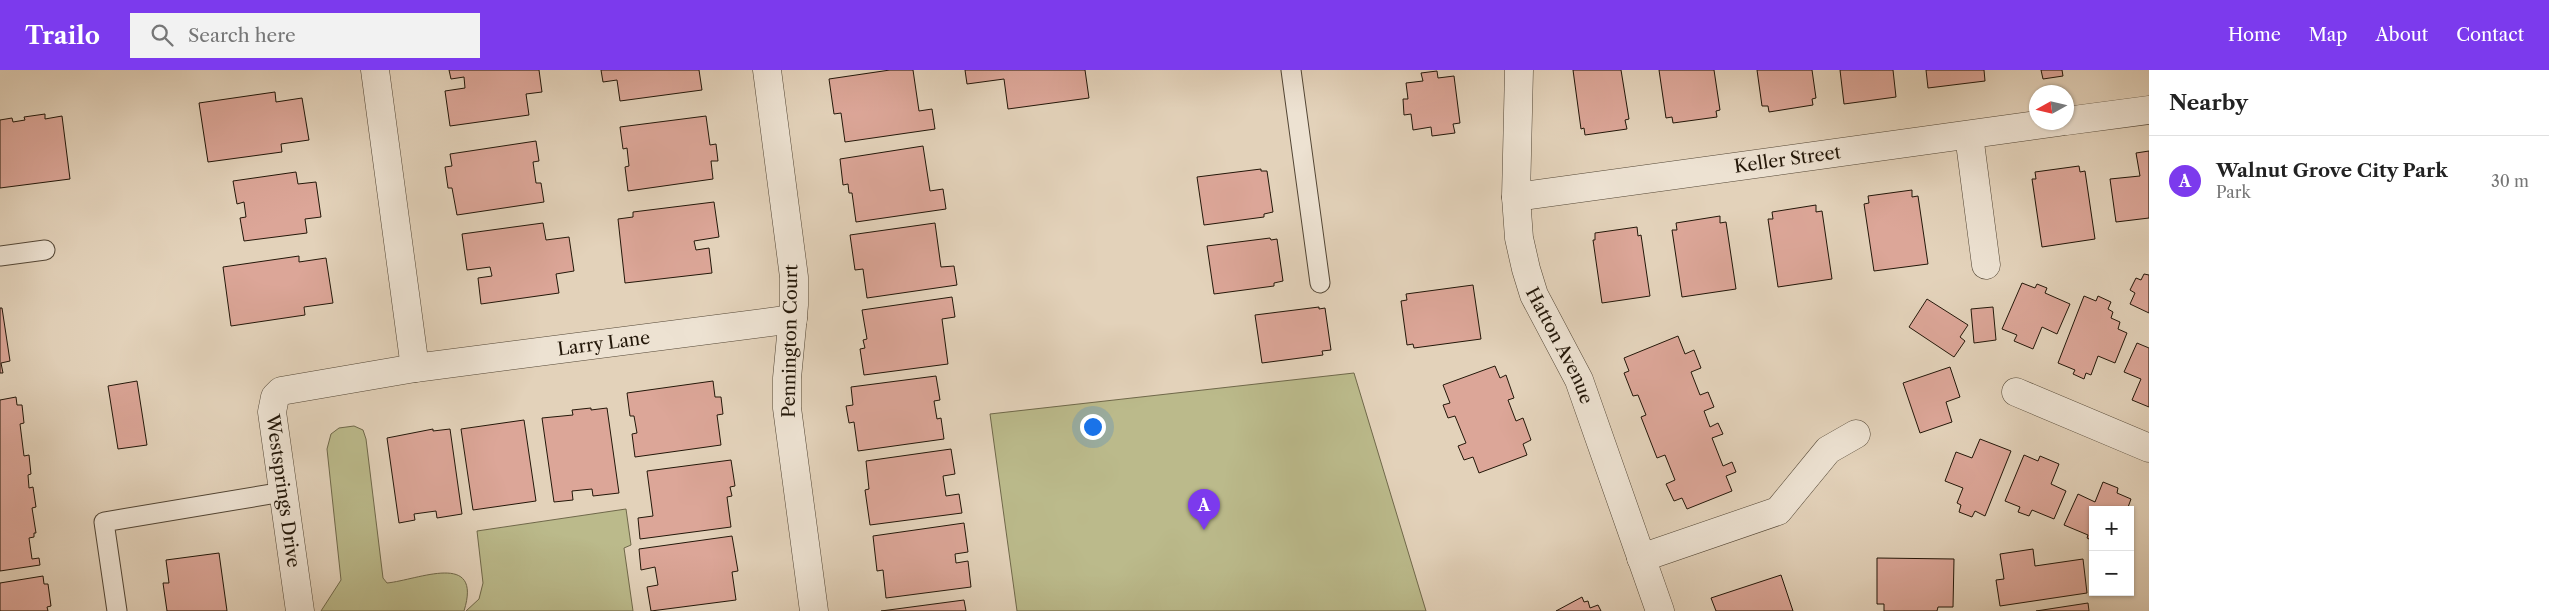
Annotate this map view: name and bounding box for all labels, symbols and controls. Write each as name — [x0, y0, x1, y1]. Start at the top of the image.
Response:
search box — [130, 13, 480, 58]
text: Trailo — [25, 21, 100, 50]
icon: search — [148, 21, 176, 49]
text: Search here — [188, 24, 296, 47]
text: Home — [2228, 24, 2281, 46]
text: Map — [2309, 24, 2347, 46]
text: About — [2375, 24, 2428, 46]
text: Contact — [2456, 24, 2524, 46]
north arrow — [2029, 85, 2074, 130]
text: Nearby — [2169, 90, 2248, 115]
street label: Keller Street — [1733, 141, 1843, 178]
text: Walnut Grove City Park — [2216, 159, 2448, 182]
text: A — [2179, 171, 2191, 191]
text: 30 m — [2491, 171, 2529, 191]
text: Park — [2216, 182, 2251, 202]
street label: Pennington Court — [778, 263, 802, 418]
street label: Hatton Avenue — [1521, 284, 1598, 407]
street label: Larry Lane — [556, 327, 651, 360]
street label: Westsprings Drive — [261, 412, 305, 569]
your location — [1080, 414, 1106, 440]
pin: A — [1188, 489, 1220, 530]
map controls — [2089, 506, 2134, 596]
button: + — [2089, 506, 2134, 551]
button: − — [2089, 551, 2134, 596]

